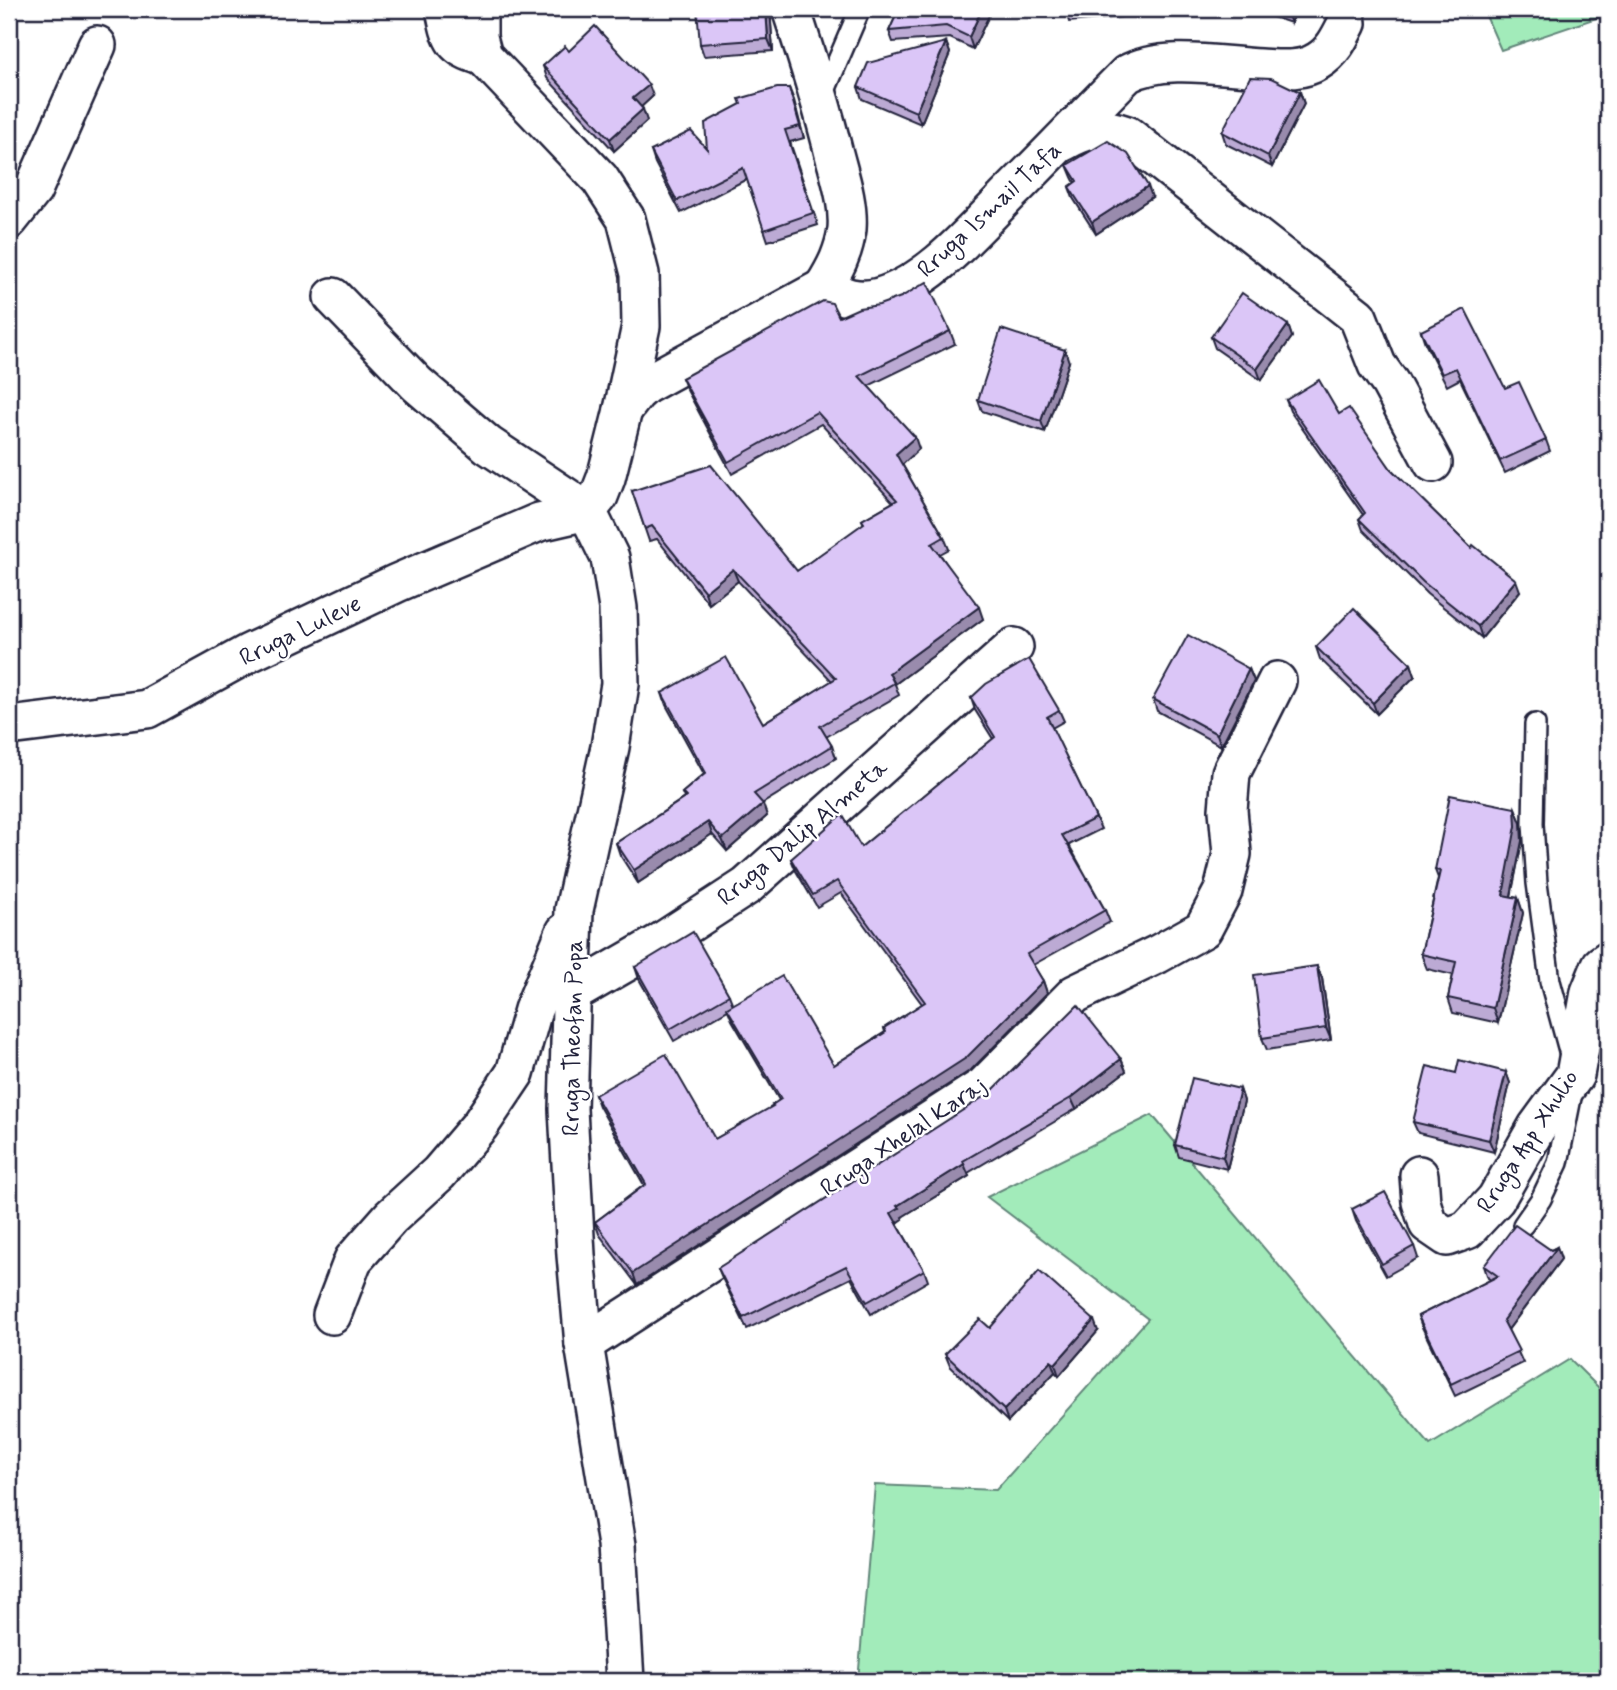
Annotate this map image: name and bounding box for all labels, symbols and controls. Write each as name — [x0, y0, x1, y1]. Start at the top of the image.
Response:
street label: Rruga Ismail Tafa — [911, 135, 1070, 286]
street label: Rruga Luleve — [235, 589, 368, 676]
street label: Rruga Dalip Almeta — [711, 752, 896, 915]
street label: Rruga Theofan Popa — [556, 940, 593, 1136]
street label: Rruga App Xhulio — [1470, 1064, 1589, 1221]
street label: Rruga Xhelal Karaj — [815, 1070, 994, 1206]

